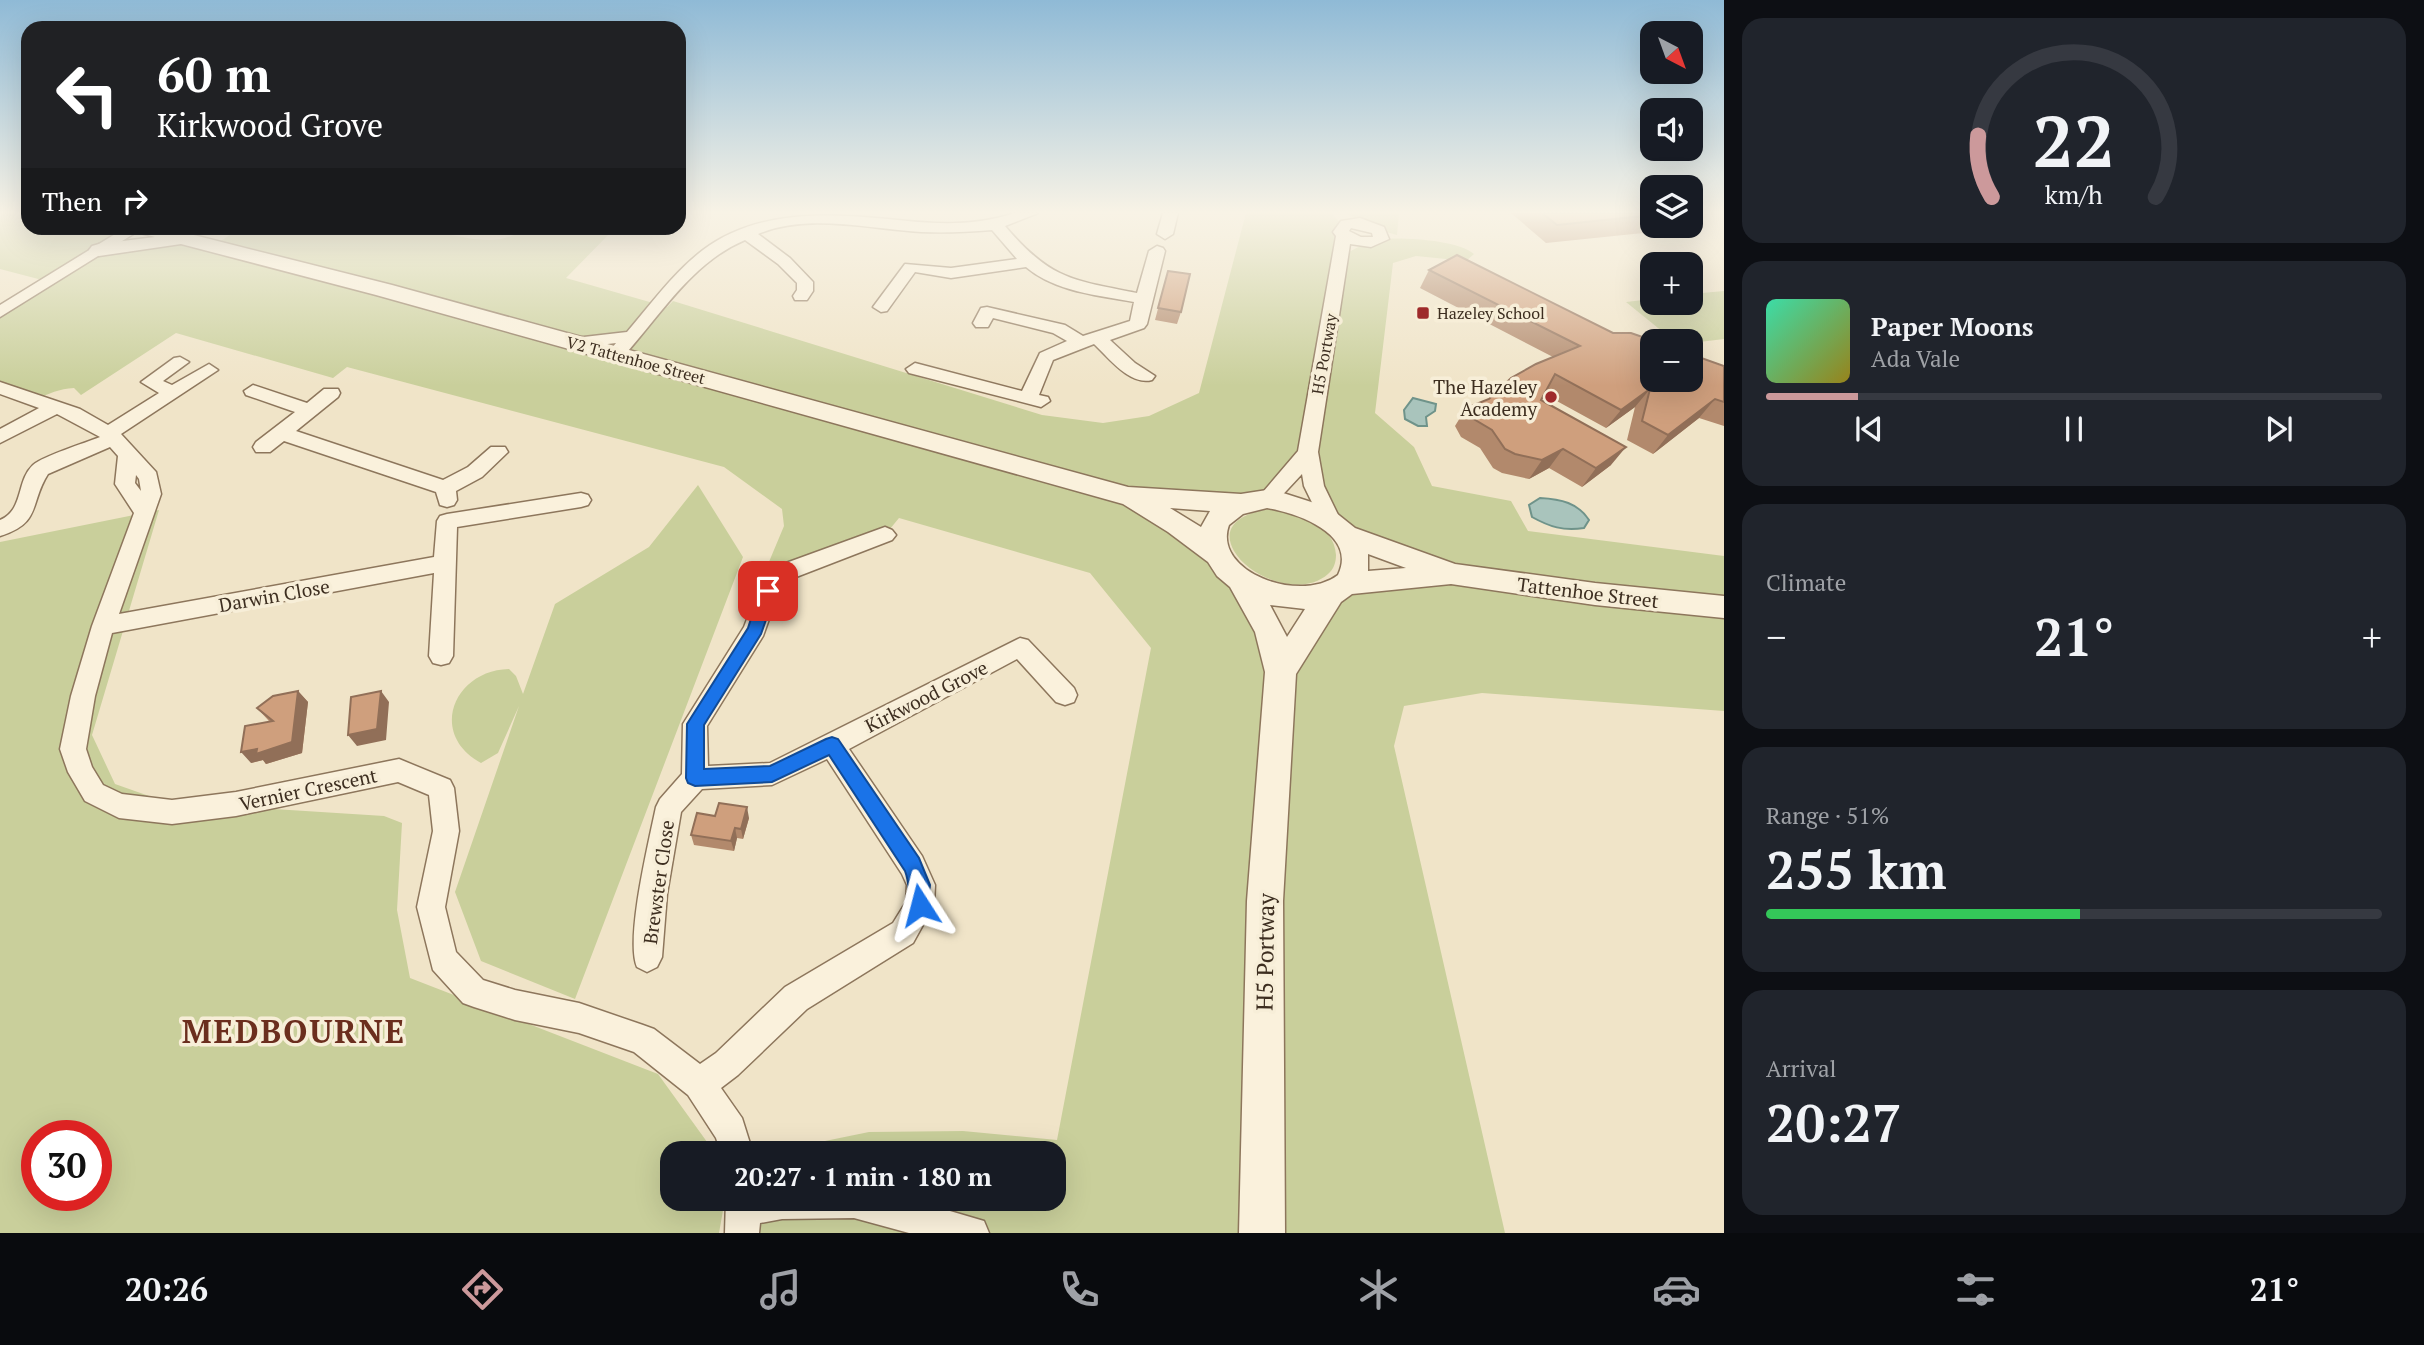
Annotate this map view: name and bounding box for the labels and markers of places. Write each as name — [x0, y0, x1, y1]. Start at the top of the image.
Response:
place label: Hazeley School — [1437, 302, 1545, 324]
marker: Hazeley School — [1415, 305, 1431, 321]
place label: The Hazeley Academy — [1433, 374, 1537, 421]
marker: The Hazeley Academy — [1543, 389, 1559, 405]
pin — [738, 561, 798, 621]

